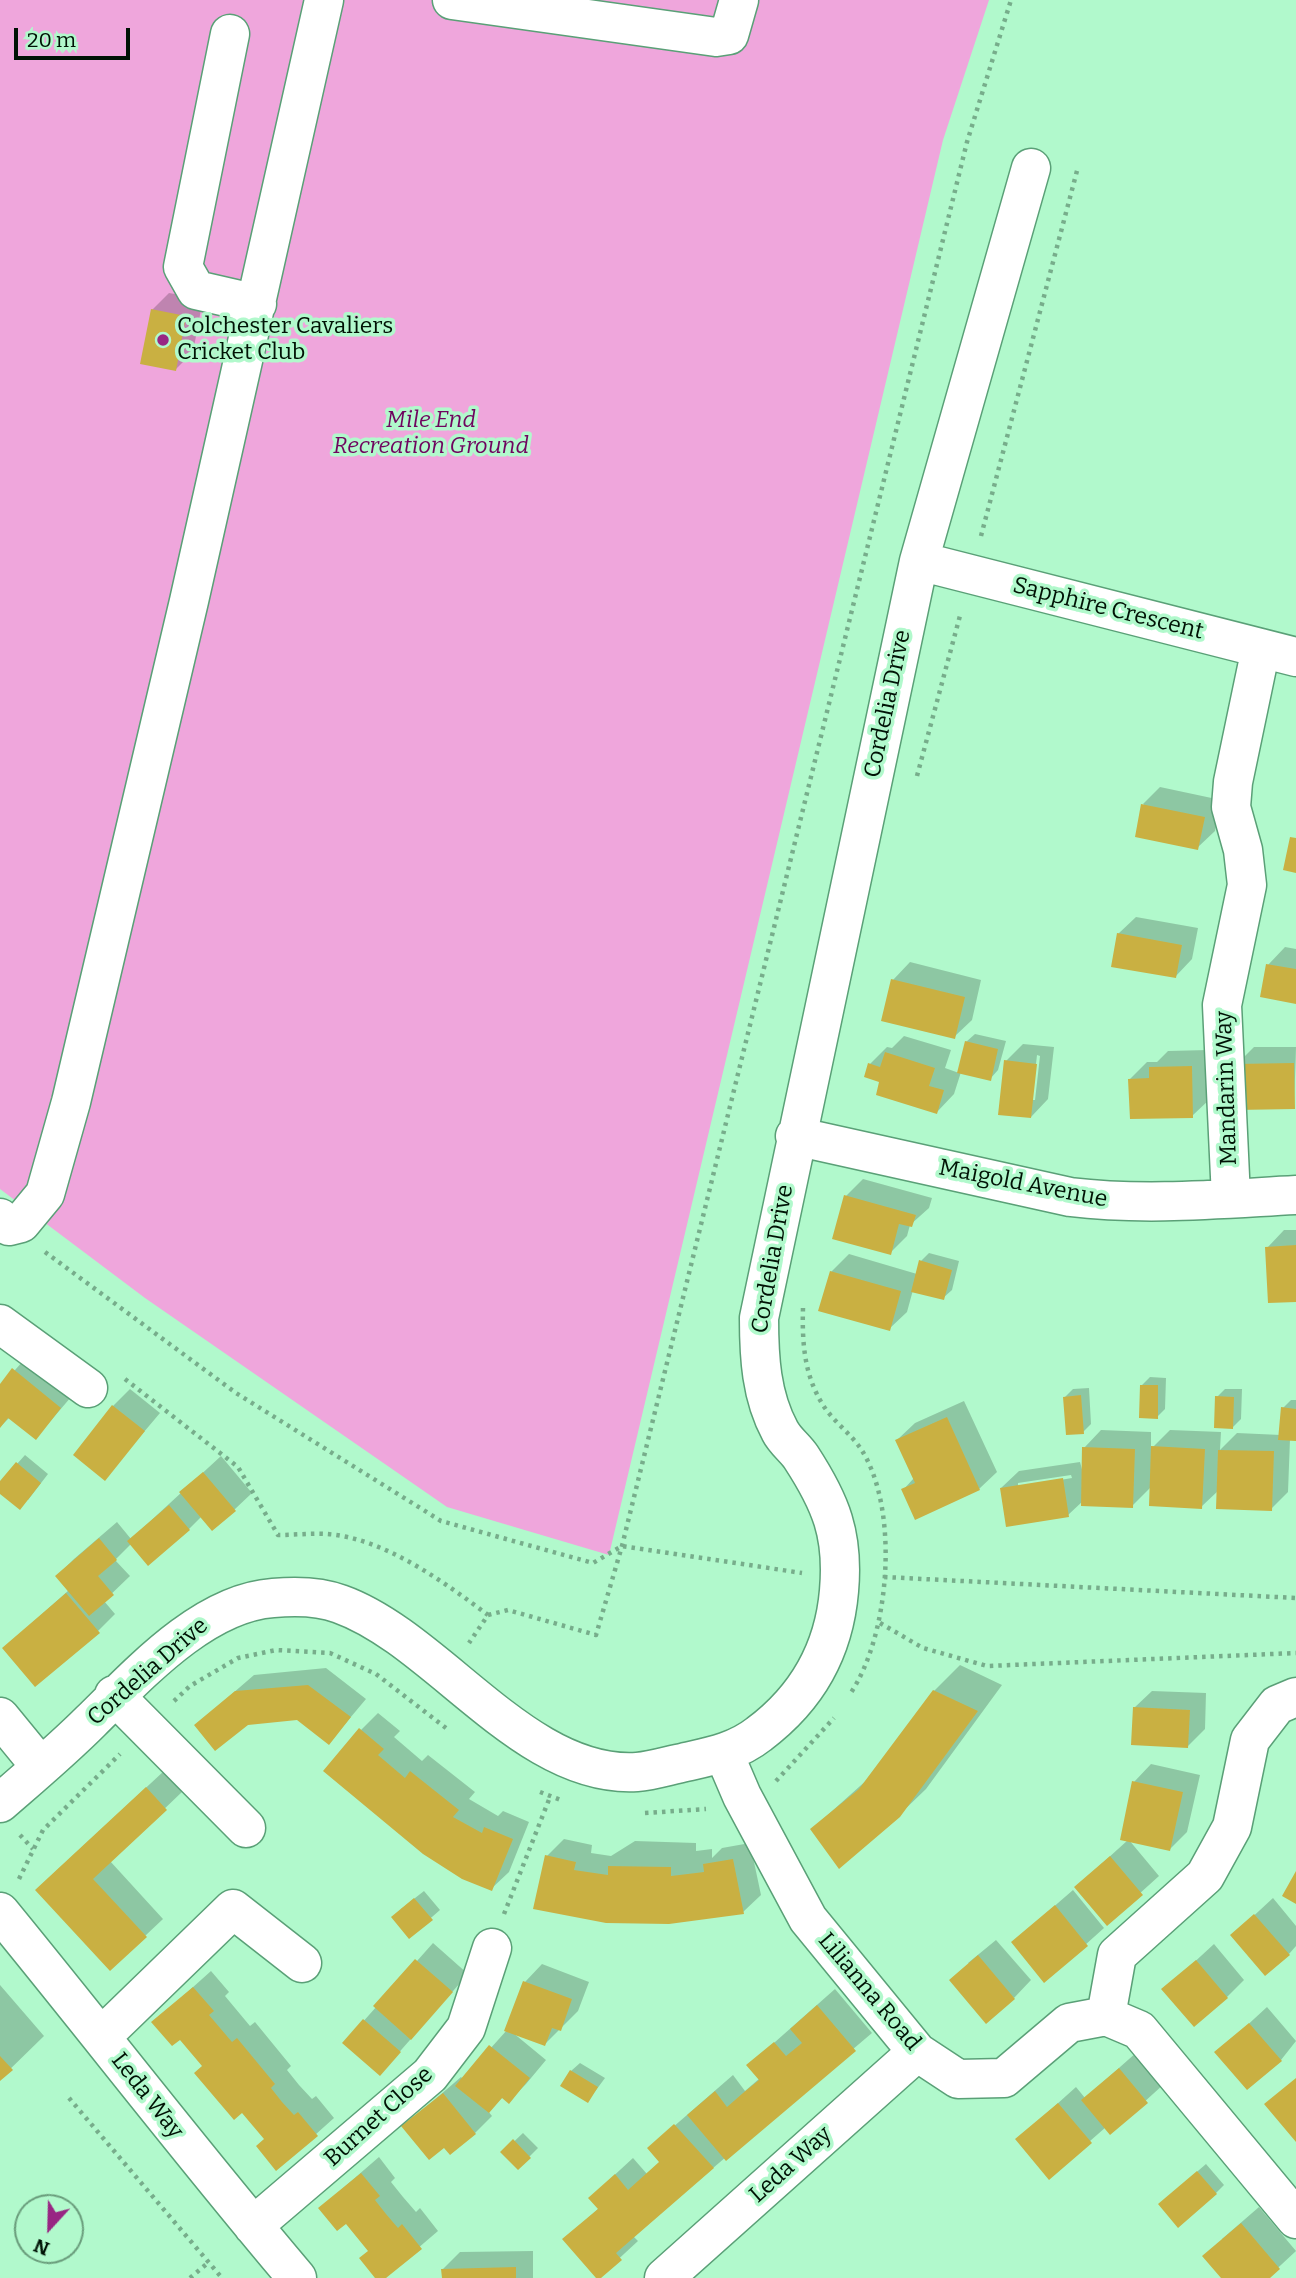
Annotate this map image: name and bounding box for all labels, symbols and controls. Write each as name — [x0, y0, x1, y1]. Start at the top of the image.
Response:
scale bar — [18, 14, 133, 58]
text: 20 m — [27, 27, 76, 53]
place label: Colchester Cavaliers Cricket Club — [177, 313, 393, 367]
marker: Colchester Cavaliers Cricket Club — [155, 332, 171, 348]
park label: Mile End Recreation Ground — [333, 407, 529, 461]
street label: Sapphire Crescent — [1010, 572, 1206, 646]
street label: Cordelia Drive — [859, 628, 917, 780]
street label: Mandarin Way — [1211, 1010, 1243, 1166]
street label: Maigold Avenue — [936, 1154, 1110, 1214]
street label: Cordelia Drive — [746, 1183, 800, 1335]
street label: Cordelia Drive — [82, 1612, 214, 1732]
street label: Lilianna Road — [812, 1927, 926, 2057]
street label: Leda Way — [105, 2048, 189, 2144]
street label: Burnet Close — [319, 2061, 439, 2173]
street label: Leda Way — [744, 2121, 838, 2209]
north arrow — [14, 2194, 84, 2264]
text: N — [31, 2234, 53, 2260]

